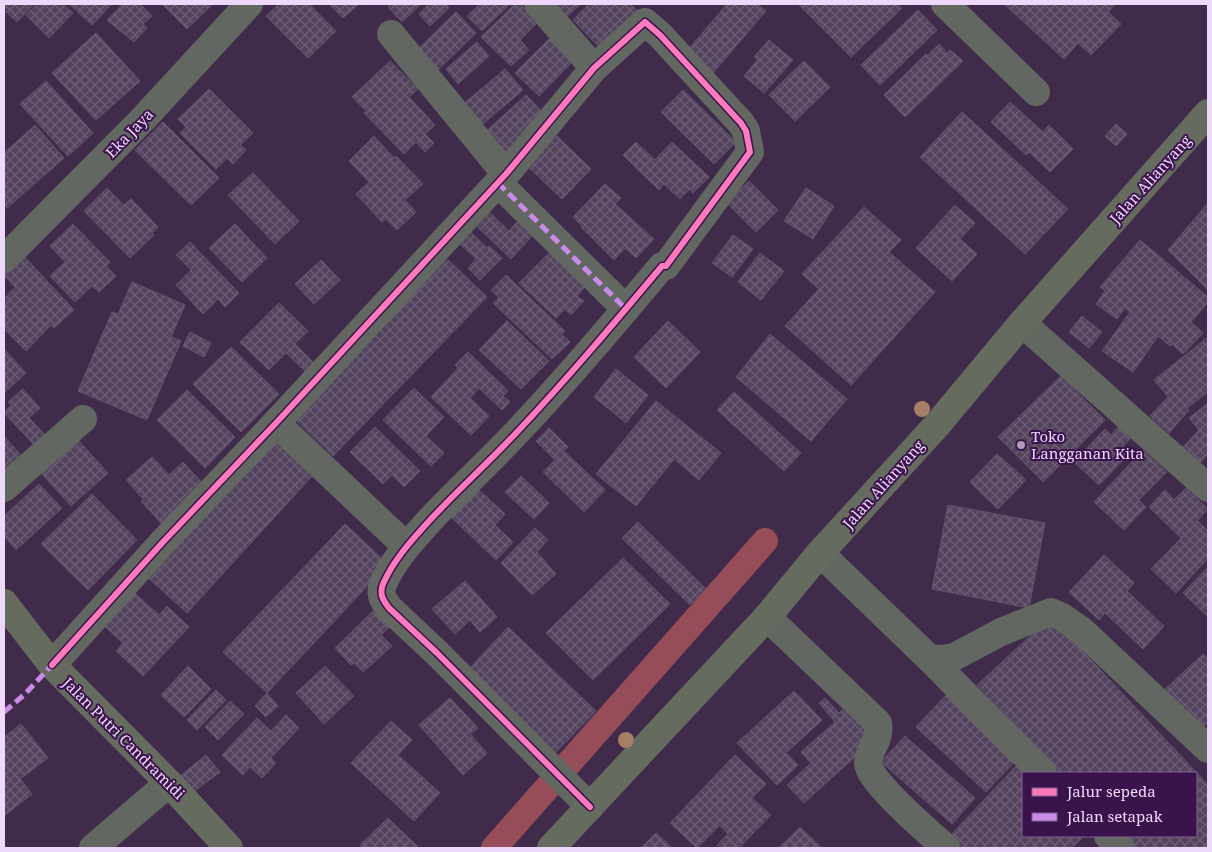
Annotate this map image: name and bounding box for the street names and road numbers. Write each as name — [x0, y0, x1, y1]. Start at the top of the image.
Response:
street label: Eka Jaya — [101, 104, 157, 162]
street label: Jalan Alianyang — [1104, 130, 1195, 228]
street label: Jalan Alianyang — [837, 435, 928, 533]
street label: Jalan Putri Candramidi — [58, 672, 189, 803]

